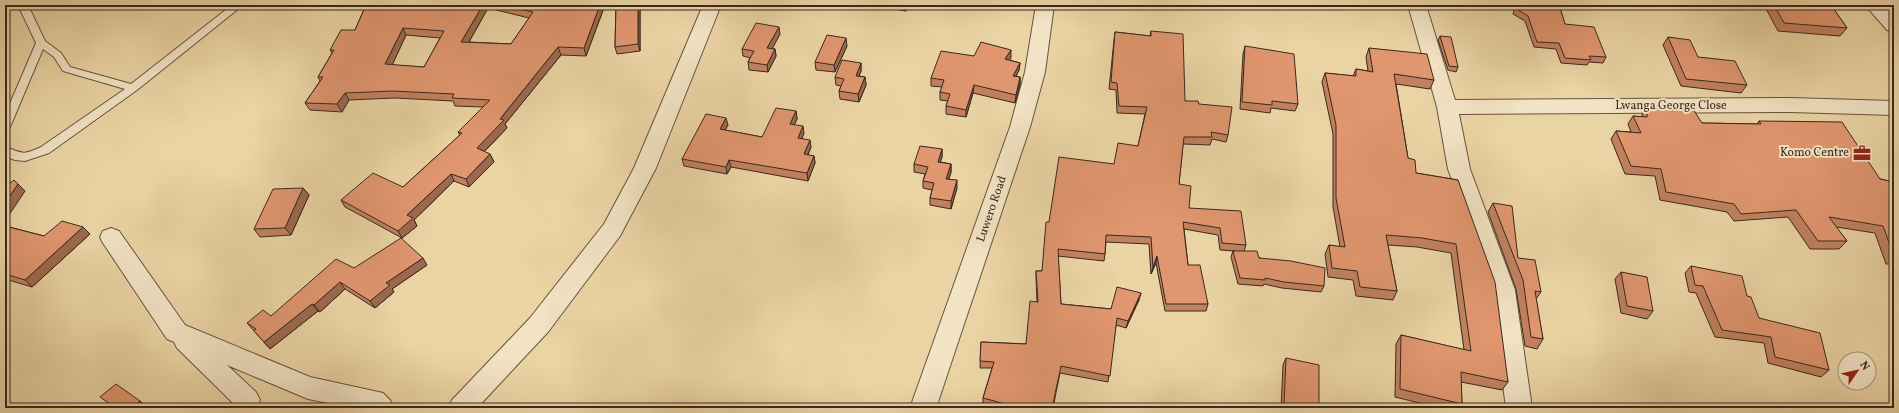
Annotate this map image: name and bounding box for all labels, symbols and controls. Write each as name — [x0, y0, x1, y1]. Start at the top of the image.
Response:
street label: Lwanga George Close — [1615, 98, 1727, 114]
office icon: Komo Centre — [1852, 143, 1872, 163]
place label: Komo Centre — [1780, 145, 1849, 161]
street label: Luwero Road — [973, 174, 1011, 244]
north arrow — [1837, 351, 1877, 391]
text: N — [1856, 359, 1873, 374]

